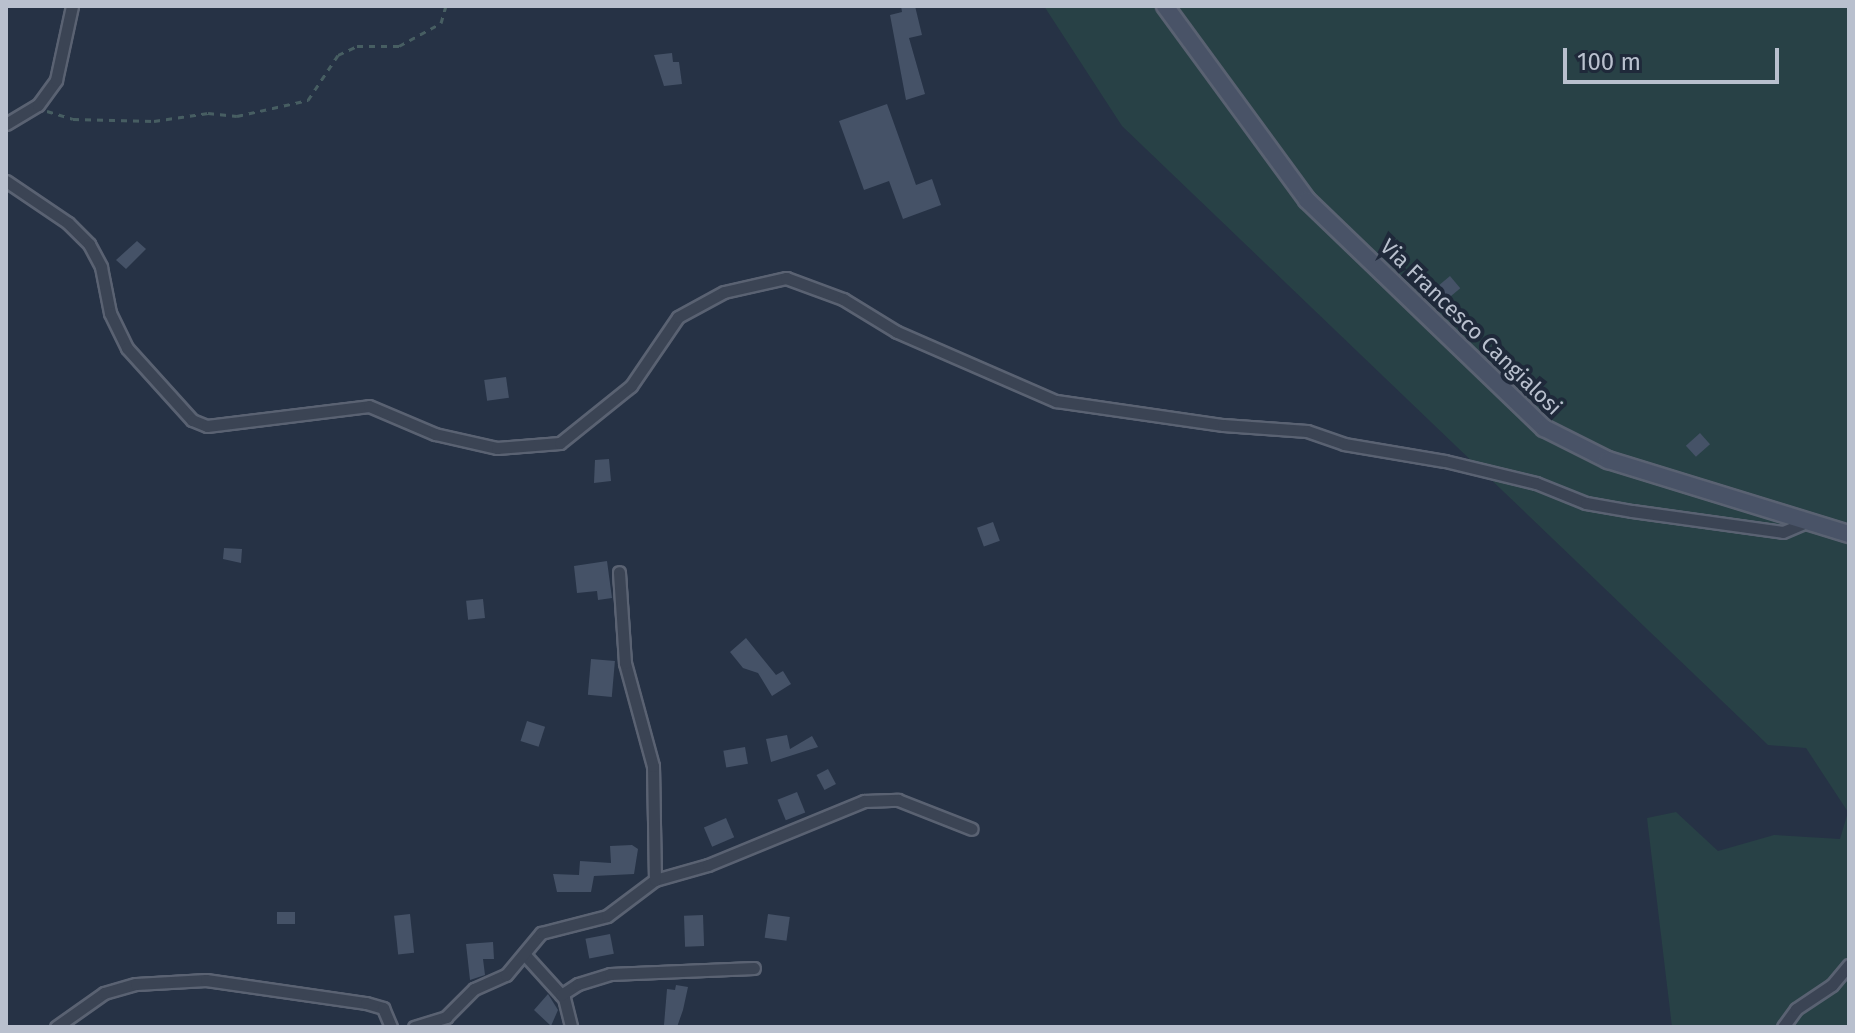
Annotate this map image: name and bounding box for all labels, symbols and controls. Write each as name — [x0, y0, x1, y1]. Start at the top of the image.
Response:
scale bar — [1567, 32, 1783, 82]
text: 100 m — [1577, 48, 1641, 76]
street label: Via Francesco Cangialosi — [1375, 233, 1567, 421]

